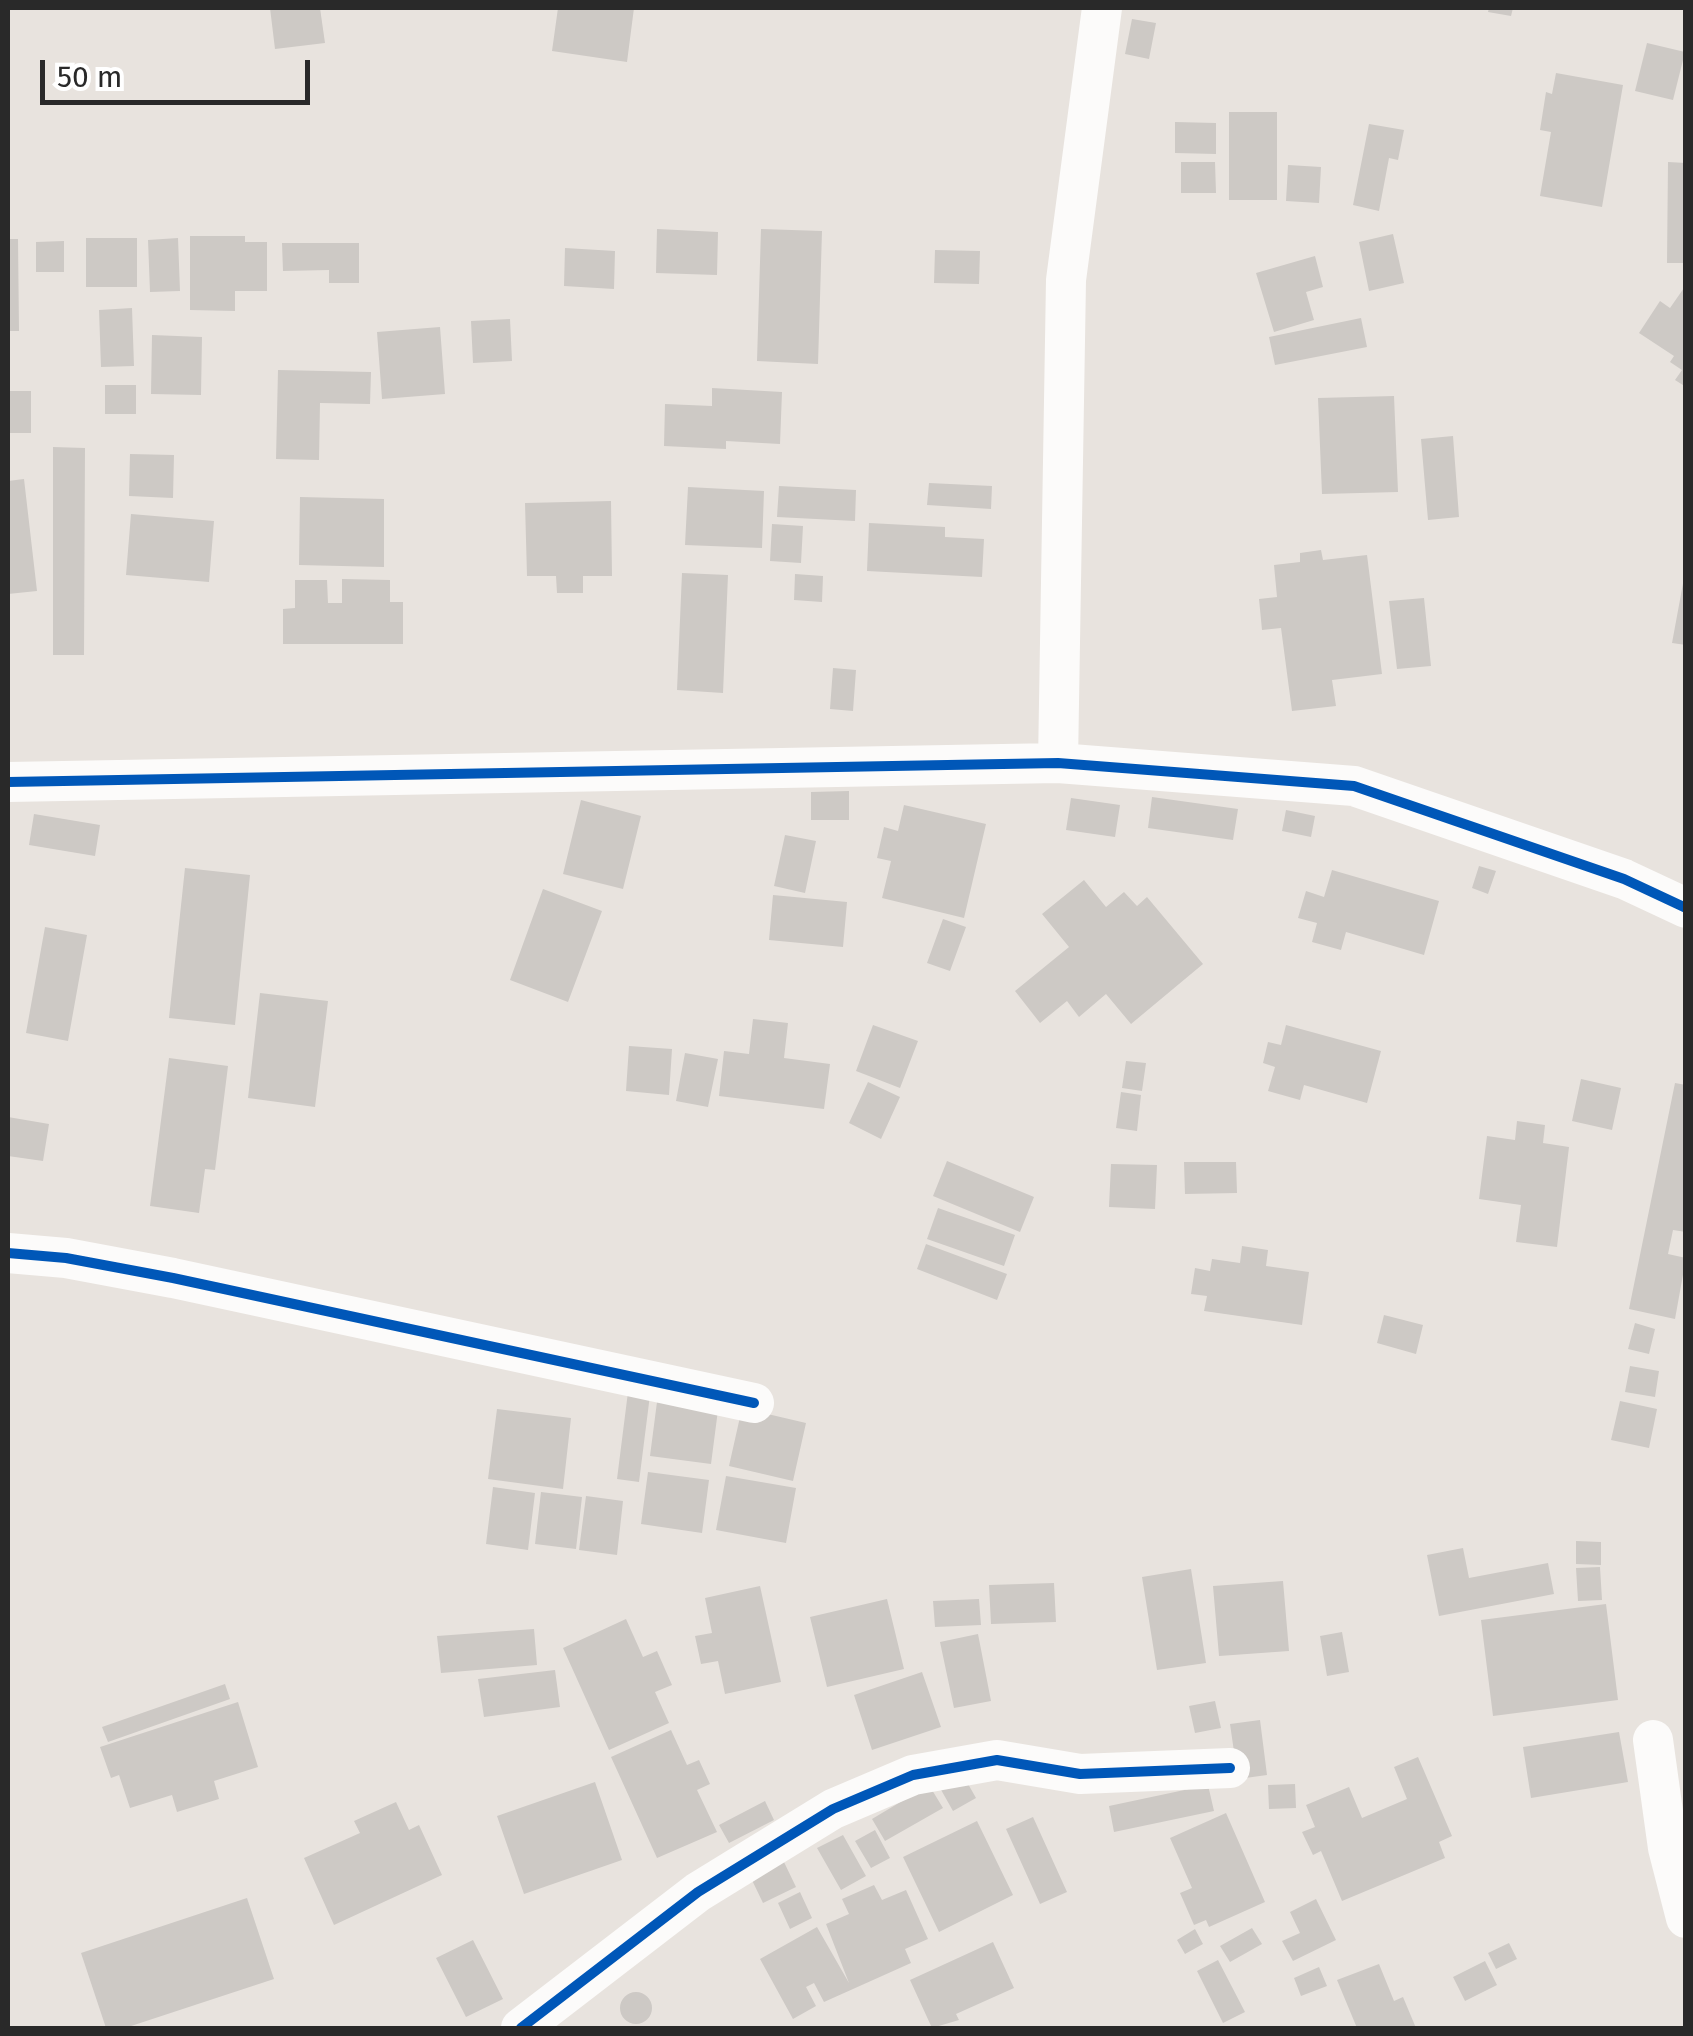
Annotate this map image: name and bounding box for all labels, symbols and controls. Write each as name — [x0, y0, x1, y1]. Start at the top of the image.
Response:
scale bar — [45, 40, 315, 102]
text: 50 m — [57, 59, 122, 95]

